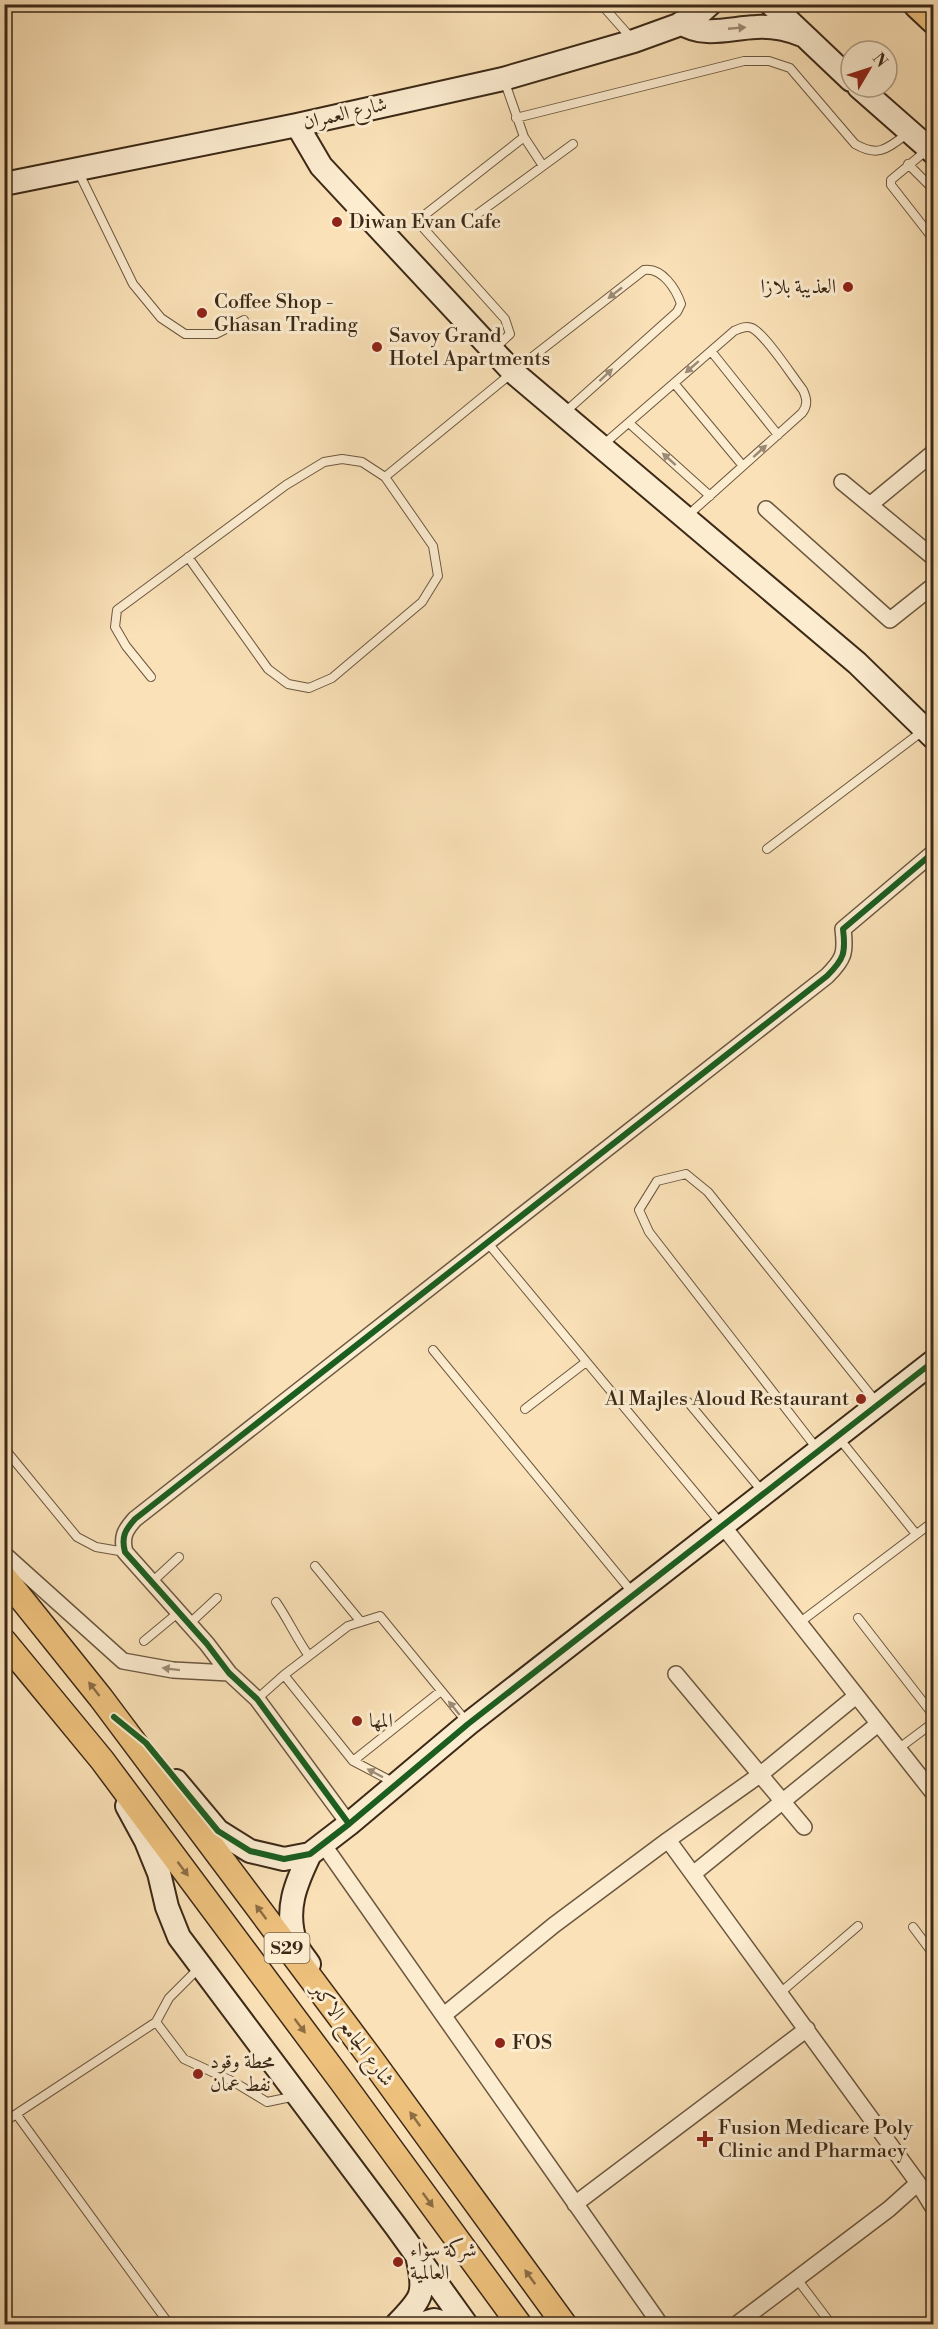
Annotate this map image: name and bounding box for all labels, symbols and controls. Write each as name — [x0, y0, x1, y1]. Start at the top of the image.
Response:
one-way arrow — [728, 23, 747, 33]
north arrow — [839, 39, 899, 99]
text: N — [868, 49, 892, 72]
street label: شارع العمران — [300, 92, 391, 140]
place label: Diwan Evan Cafe — [349, 210, 501, 235]
marker: Diwan Evan Cafe — [330, 215, 344, 229]
place label: العذيبة بلازا — [761, 275, 836, 300]
marker: العذيبة بلازا — [841, 280, 855, 294]
one-way arrow — [608, 286, 623, 298]
place label: Coffee Shop - Ghasan Trading — [214, 290, 358, 338]
marker: Coffee Shop - Ghasan Trading — [195, 306, 209, 320]
place label: Savoy Grand Hotel Apartments — [389, 324, 550, 372]
marker: Savoy Grand Hotel Apartments — [370, 340, 384, 354]
one-way arrow — [684, 361, 700, 374]
one-way arrow — [599, 368, 613, 382]
one-way arrow — [752, 445, 767, 458]
one-way arrow — [662, 453, 677, 466]
place label: Al Majles Aloud Restaurant — [604, 1387, 849, 1412]
marker: Al Majles Aloud Restaurant — [854, 1392, 868, 1406]
one-way arrow — [161, 1664, 180, 1674]
one-way arrow — [88, 1681, 101, 1697]
one-way arrow — [449, 1700, 461, 1715]
place label: المه‍ا — [369, 1709, 393, 1734]
marker: المه‍ا — [350, 1714, 364, 1728]
one-way arrow — [366, 1768, 383, 1778]
one-way arrow — [177, 1861, 189, 1877]
one-way arrow — [255, 1905, 267, 1921]
road number: S29 — [264, 1933, 310, 1963]
street label: شارع الجامع الاكبر — [300, 1977, 399, 2094]
one-way arrow — [293, 2018, 305, 2033]
place label: FOS — [512, 2031, 552, 2056]
marker: FOS — [493, 2036, 507, 2050]
place label: محطة وقود نفط عمان — [210, 2050, 275, 2098]
marker: محطة وقود نفط عمان — [191, 2067, 205, 2081]
one-way arrow — [409, 2112, 421, 2128]
place label: Fusion Medicare Poly Clinic and Pharmacy — [718, 2116, 913, 2164]
marker: Fusion Medicare Poly Clinic and Pharmacy — [696, 2130, 714, 2148]
one-way arrow — [421, 2192, 433, 2207]
place label: شركة سواء العالمية — [410, 2237, 477, 2286]
marker: شركة سواء العالمية — [391, 2255, 405, 2269]
one-way arrow — [524, 2270, 536, 2285]

